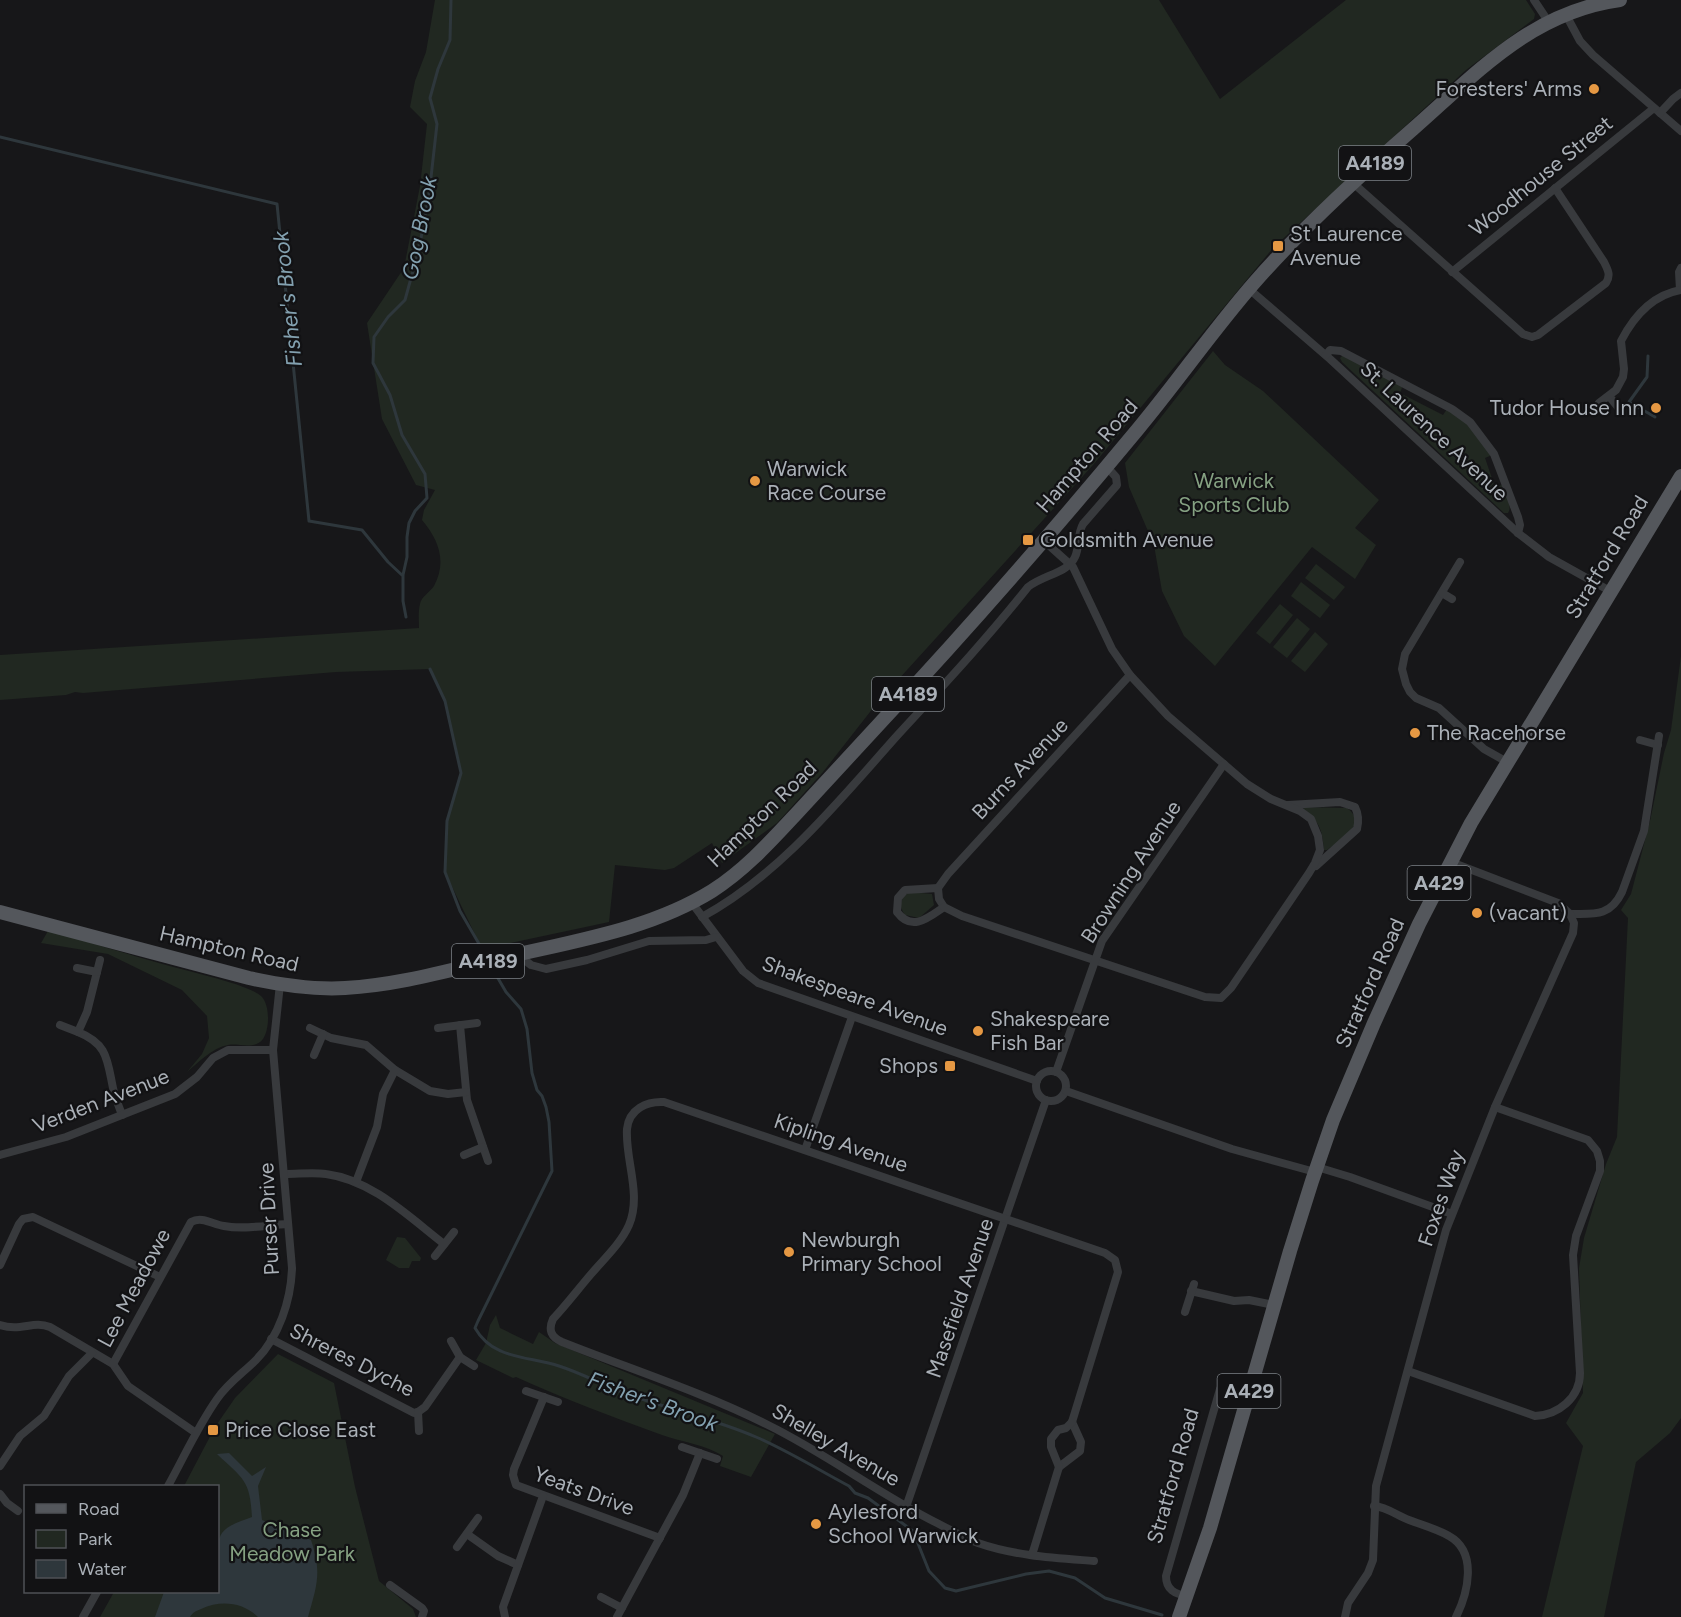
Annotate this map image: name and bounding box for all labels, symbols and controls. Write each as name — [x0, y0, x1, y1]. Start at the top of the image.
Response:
place label: Foresters' Arms — [1436, 76, 1582, 101]
marker: Foresters' Arms — [1587, 82, 1601, 96]
street label: Woodhouse Street — [1464, 110, 1617, 241]
road number: A4189 — [1339, 146, 1411, 180]
water label: Gog Brook — [396, 173, 443, 282]
place label: St Laurence Avenue — [1290, 221, 1402, 270]
water label: Fisher's Brook — [267, 228, 308, 368]
marker: St Laurence Avenue — [1271, 239, 1285, 253]
street label: St. Laurence Avenue — [1355, 356, 1513, 506]
street label: Hampton Road — [1031, 394, 1143, 517]
place label: Tudor House Inn — [1490, 395, 1644, 420]
marker: Tudor House Inn — [1649, 401, 1663, 415]
place label: Warwick Race Course — [767, 456, 886, 505]
park label: Warwick Sports Club — [1178, 468, 1290, 517]
marker: Warwick Race Course — [748, 474, 762, 488]
street label: Stratford Road — [1560, 491, 1653, 623]
place label: Goldsmith Avenue — [1040, 527, 1213, 552]
marker: Goldsmith Avenue — [1021, 533, 1035, 547]
road number: A4189 — [872, 677, 944, 711]
street label: Burns Avenue — [966, 713, 1073, 824]
place label: The Racehorse — [1427, 720, 1566, 745]
marker: The Racehorse — [1408, 726, 1422, 740]
street label: Hampton Road — [702, 755, 821, 872]
street label: Browning Avenue — [1075, 796, 1186, 948]
road number: A429 — [1408, 866, 1470, 900]
place label: (vacant) — [1489, 900, 1567, 925]
marker: (vacant) — [1470, 906, 1484, 920]
street label: Stratford Road — [1330, 914, 1409, 1052]
street label: Hampton Road — [157, 920, 301, 977]
road number: A4189 — [452, 944, 524, 978]
street label: Shakespeare Avenue — [759, 950, 951, 1041]
place label: Shakespeare Fish Bar — [990, 1006, 1110, 1055]
marker: Shakespeare Fish Bar — [971, 1024, 985, 1038]
place label: Shops — [879, 1053, 938, 1078]
marker: Shops — [943, 1059, 957, 1073]
street label: Verden Avenue — [29, 1063, 173, 1138]
street label: Kipling Avenue — [771, 1108, 911, 1177]
street label: Foxes Way — [1412, 1146, 1469, 1249]
street label: Purser Drive — [253, 1162, 284, 1276]
street label: Masefield Avenue — [921, 1215, 999, 1381]
street label: Lee Meadowe — [92, 1224, 175, 1351]
place label: Newburgh Primary School — [801, 1227, 942, 1276]
marker: Newburgh Primary School — [782, 1245, 796, 1259]
street label: Shreres Dyche — [286, 1317, 419, 1402]
water label: Fisher's Brook — [584, 1365, 723, 1438]
road number: A429 — [1218, 1374, 1280, 1408]
street label: Shelley Avenue — [768, 1398, 905, 1491]
street label: Stratford Road — [1141, 1405, 1204, 1546]
place label: Price Close East — [225, 1417, 376, 1442]
marker: Price Close East — [206, 1423, 220, 1437]
street label: Yeats Drive — [531, 1461, 638, 1520]
legend — [24, 1485, 219, 1593]
text: Road — [78, 1498, 119, 1520]
place label: Aylesford School Warwick — [828, 1499, 979, 1548]
park label: Chase Meadow Park — [229, 1517, 356, 1566]
marker: Aylesford School Warwick — [809, 1517, 823, 1531]
text: Park — [78, 1528, 113, 1550]
text: Water — [78, 1558, 126, 1580]

